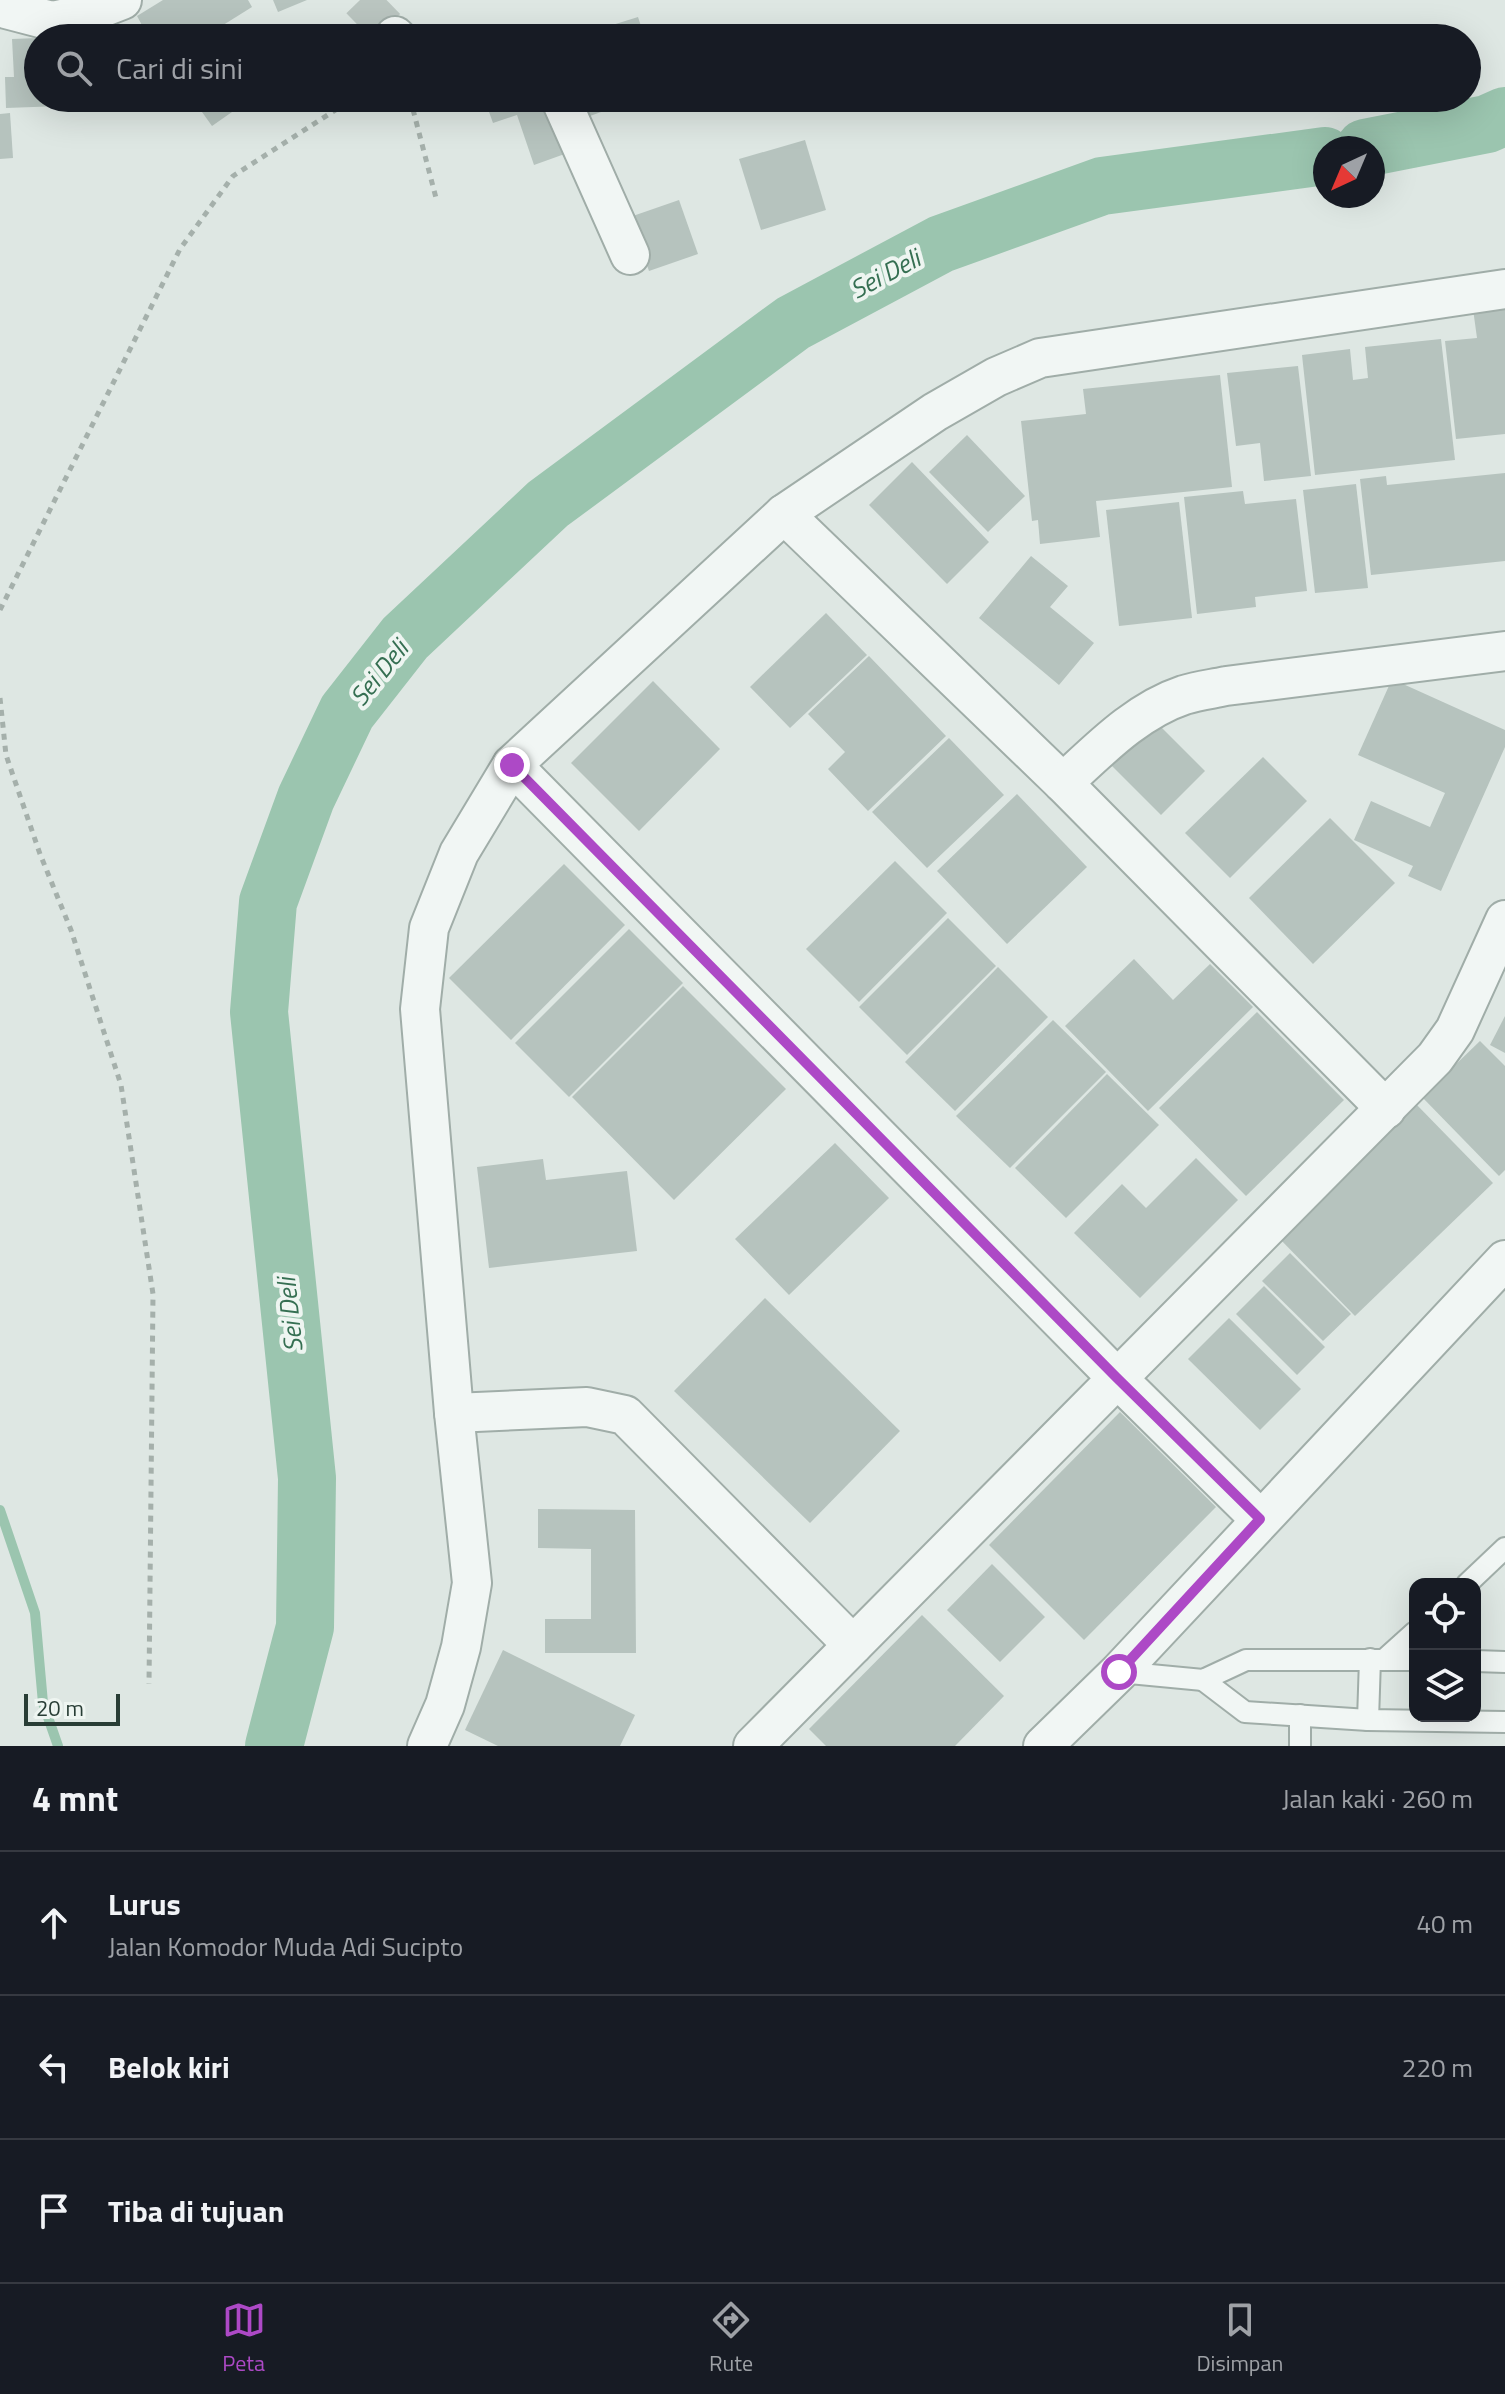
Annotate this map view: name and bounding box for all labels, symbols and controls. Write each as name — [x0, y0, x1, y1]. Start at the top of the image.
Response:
search box — [24, 24, 1481, 112]
text: Cari di sini — [116, 45, 243, 91]
icon: search — [52, 46, 96, 90]
north arrow — [1313, 136, 1385, 208]
water label: Sei Deli — [843, 238, 929, 308]
water label: Sei Deli — [340, 629, 419, 714]
route end — [494, 747, 530, 783]
water label: Sei Deli — [266, 1273, 313, 1354]
map controls — [1409, 1578, 1481, 1722]
button: locate — [1409, 1578, 1481, 1650]
button: layers — [1409, 1650, 1481, 1722]
route start — [1101, 1654, 1137, 1690]
scale bar — [24, 1690, 120, 1726]
text: 20 m — [36, 1691, 84, 1725]
text: 4 mnt — [32, 1772, 118, 1824]
text: Jalan kaki · 260 m — [1282, 1779, 1473, 1818]
text: Lurus — [108, 1881, 181, 1927]
icon: ahead — [32, 1901, 76, 1945]
text: 40 m — [1416, 1904, 1473, 1943]
text: Jalan Komodor Muda Adi Sucipto — [108, 1927, 463, 1966]
text: Belok kiri — [108, 2044, 230, 2090]
icon: left — [32, 2045, 76, 2089]
text: 220 m — [1402, 2048, 1473, 2087]
text: Tiba di tujuan — [108, 2188, 284, 2234]
icon: arrive — [32, 2189, 76, 2233]
tab: Peta — [222, 2298, 266, 2380]
tab: Rute — [709, 2298, 753, 2380]
tab: Disimpan — [1196, 2298, 1283, 2380]

